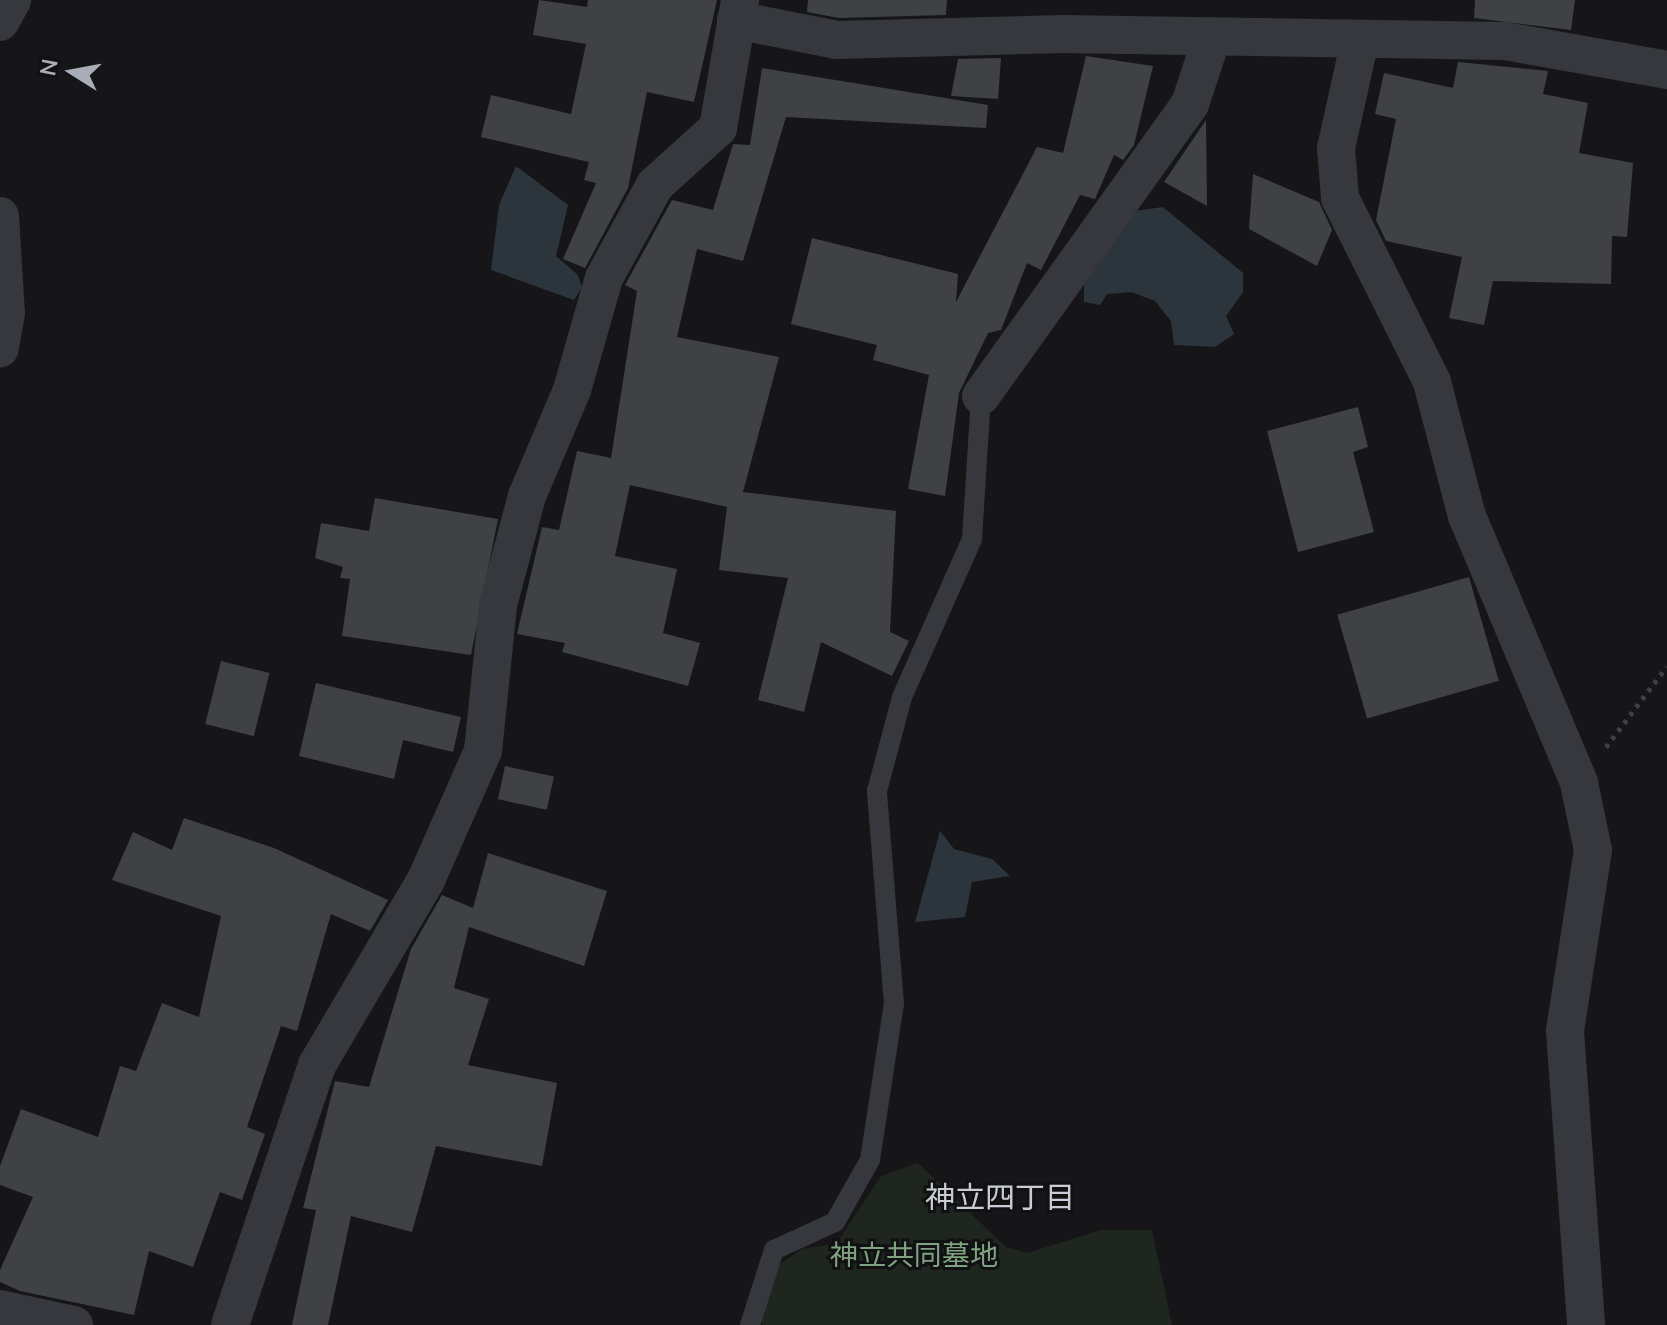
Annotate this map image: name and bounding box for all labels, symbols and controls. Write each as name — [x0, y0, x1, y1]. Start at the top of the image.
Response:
north arrow — [32, 32, 112, 112]
text: N — [33, 57, 64, 78]
district label: 神立四丁目 — [925, 1179, 1075, 1215]
park label: 神立共同墓地 — [830, 1238, 998, 1272]

